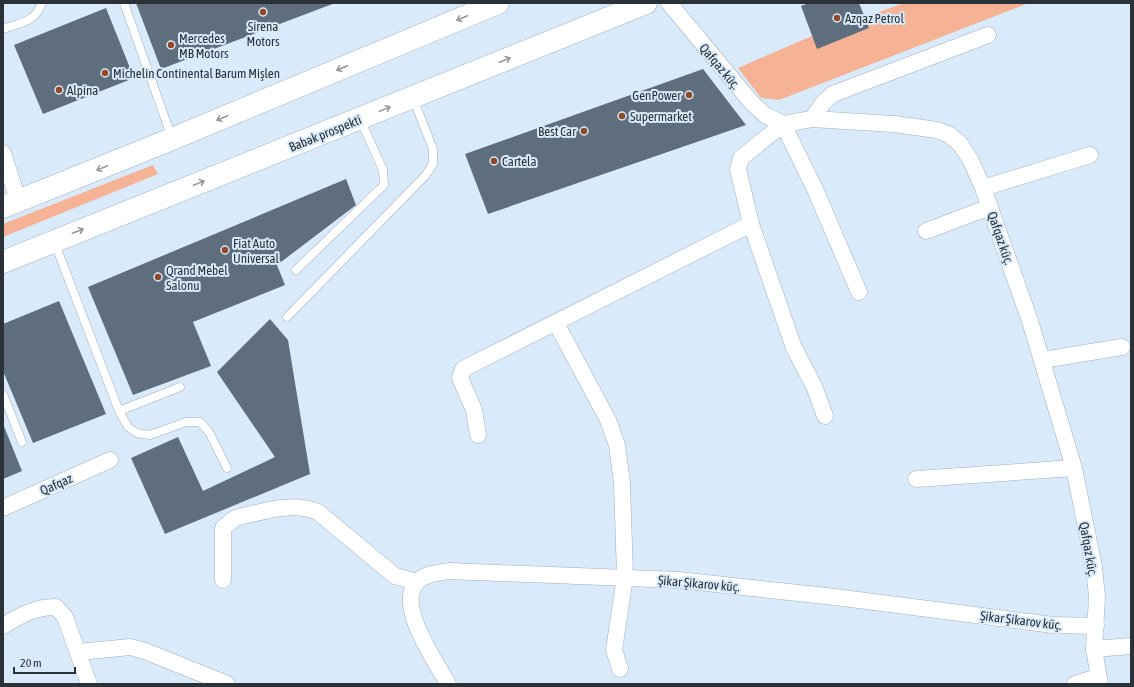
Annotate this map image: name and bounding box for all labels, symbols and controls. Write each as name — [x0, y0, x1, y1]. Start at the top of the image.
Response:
marker: Sirena Motors — [258, 7, 268, 17]
place label: Azqaz Petrol — [845, 11, 904, 26]
marker: Azqaz Petrol — [832, 13, 842, 23]
one-way arrow — [456, 15, 468, 22]
place label: Sirena Motors — [247, 19, 280, 49]
place label: Mercedes MB Motors — [179, 31, 229, 61]
marker: Mercedes MB Motors — [166, 40, 176, 50]
street label: Qafqaz küç. — [696, 40, 743, 92]
one-way arrow — [499, 56, 511, 64]
one-way arrow — [336, 65, 348, 72]
place label: Michelin Continental Barum Mişlen — [113, 66, 280, 81]
marker: Michelin Continental Barum Mişlen — [100, 68, 110, 78]
place label: Alpina — [67, 83, 98, 98]
marker: Alpina — [54, 85, 64, 95]
place label: GenPower — [632, 88, 681, 103]
marker: GenPower — [684, 90, 694, 100]
one-way arrow — [378, 105, 390, 113]
place label: Supermarket — [630, 109, 692, 124]
marker: Supermarket — [617, 111, 627, 121]
street label: Babək prospekti — [287, 112, 364, 155]
one-way arrow — [216, 115, 228, 123]
place label: Best Car — [538, 124, 576, 139]
marker: Best Car — [579, 126, 589, 136]
place label: Cartela — [502, 154, 537, 169]
marker: Cartela — [489, 156, 499, 166]
one-way arrow — [96, 164, 108, 172]
one-way arrow — [192, 179, 204, 186]
street label: Qafqaz küç. — [984, 210, 1017, 267]
one-way arrow — [72, 227, 84, 234]
place label: Fiat Auto Universal — [233, 236, 280, 266]
marker: Fiat Auto Universal — [220, 245, 230, 255]
place label: Qrand Mebel Salonu — [166, 263, 228, 293]
marker: Qrand Mebel Salonu — [153, 272, 163, 282]
street label: Qafqaz — [38, 471, 75, 498]
street label: Qafqaz küç. — [1076, 521, 1101, 577]
street label: Şikar Şikarov küç. — [657, 572, 741, 595]
street label: Şikar Şikarov küç. — [979, 608, 1063, 633]
scale bar — [14, 649, 75, 675]
text: 20 m — [20, 656, 42, 670]

